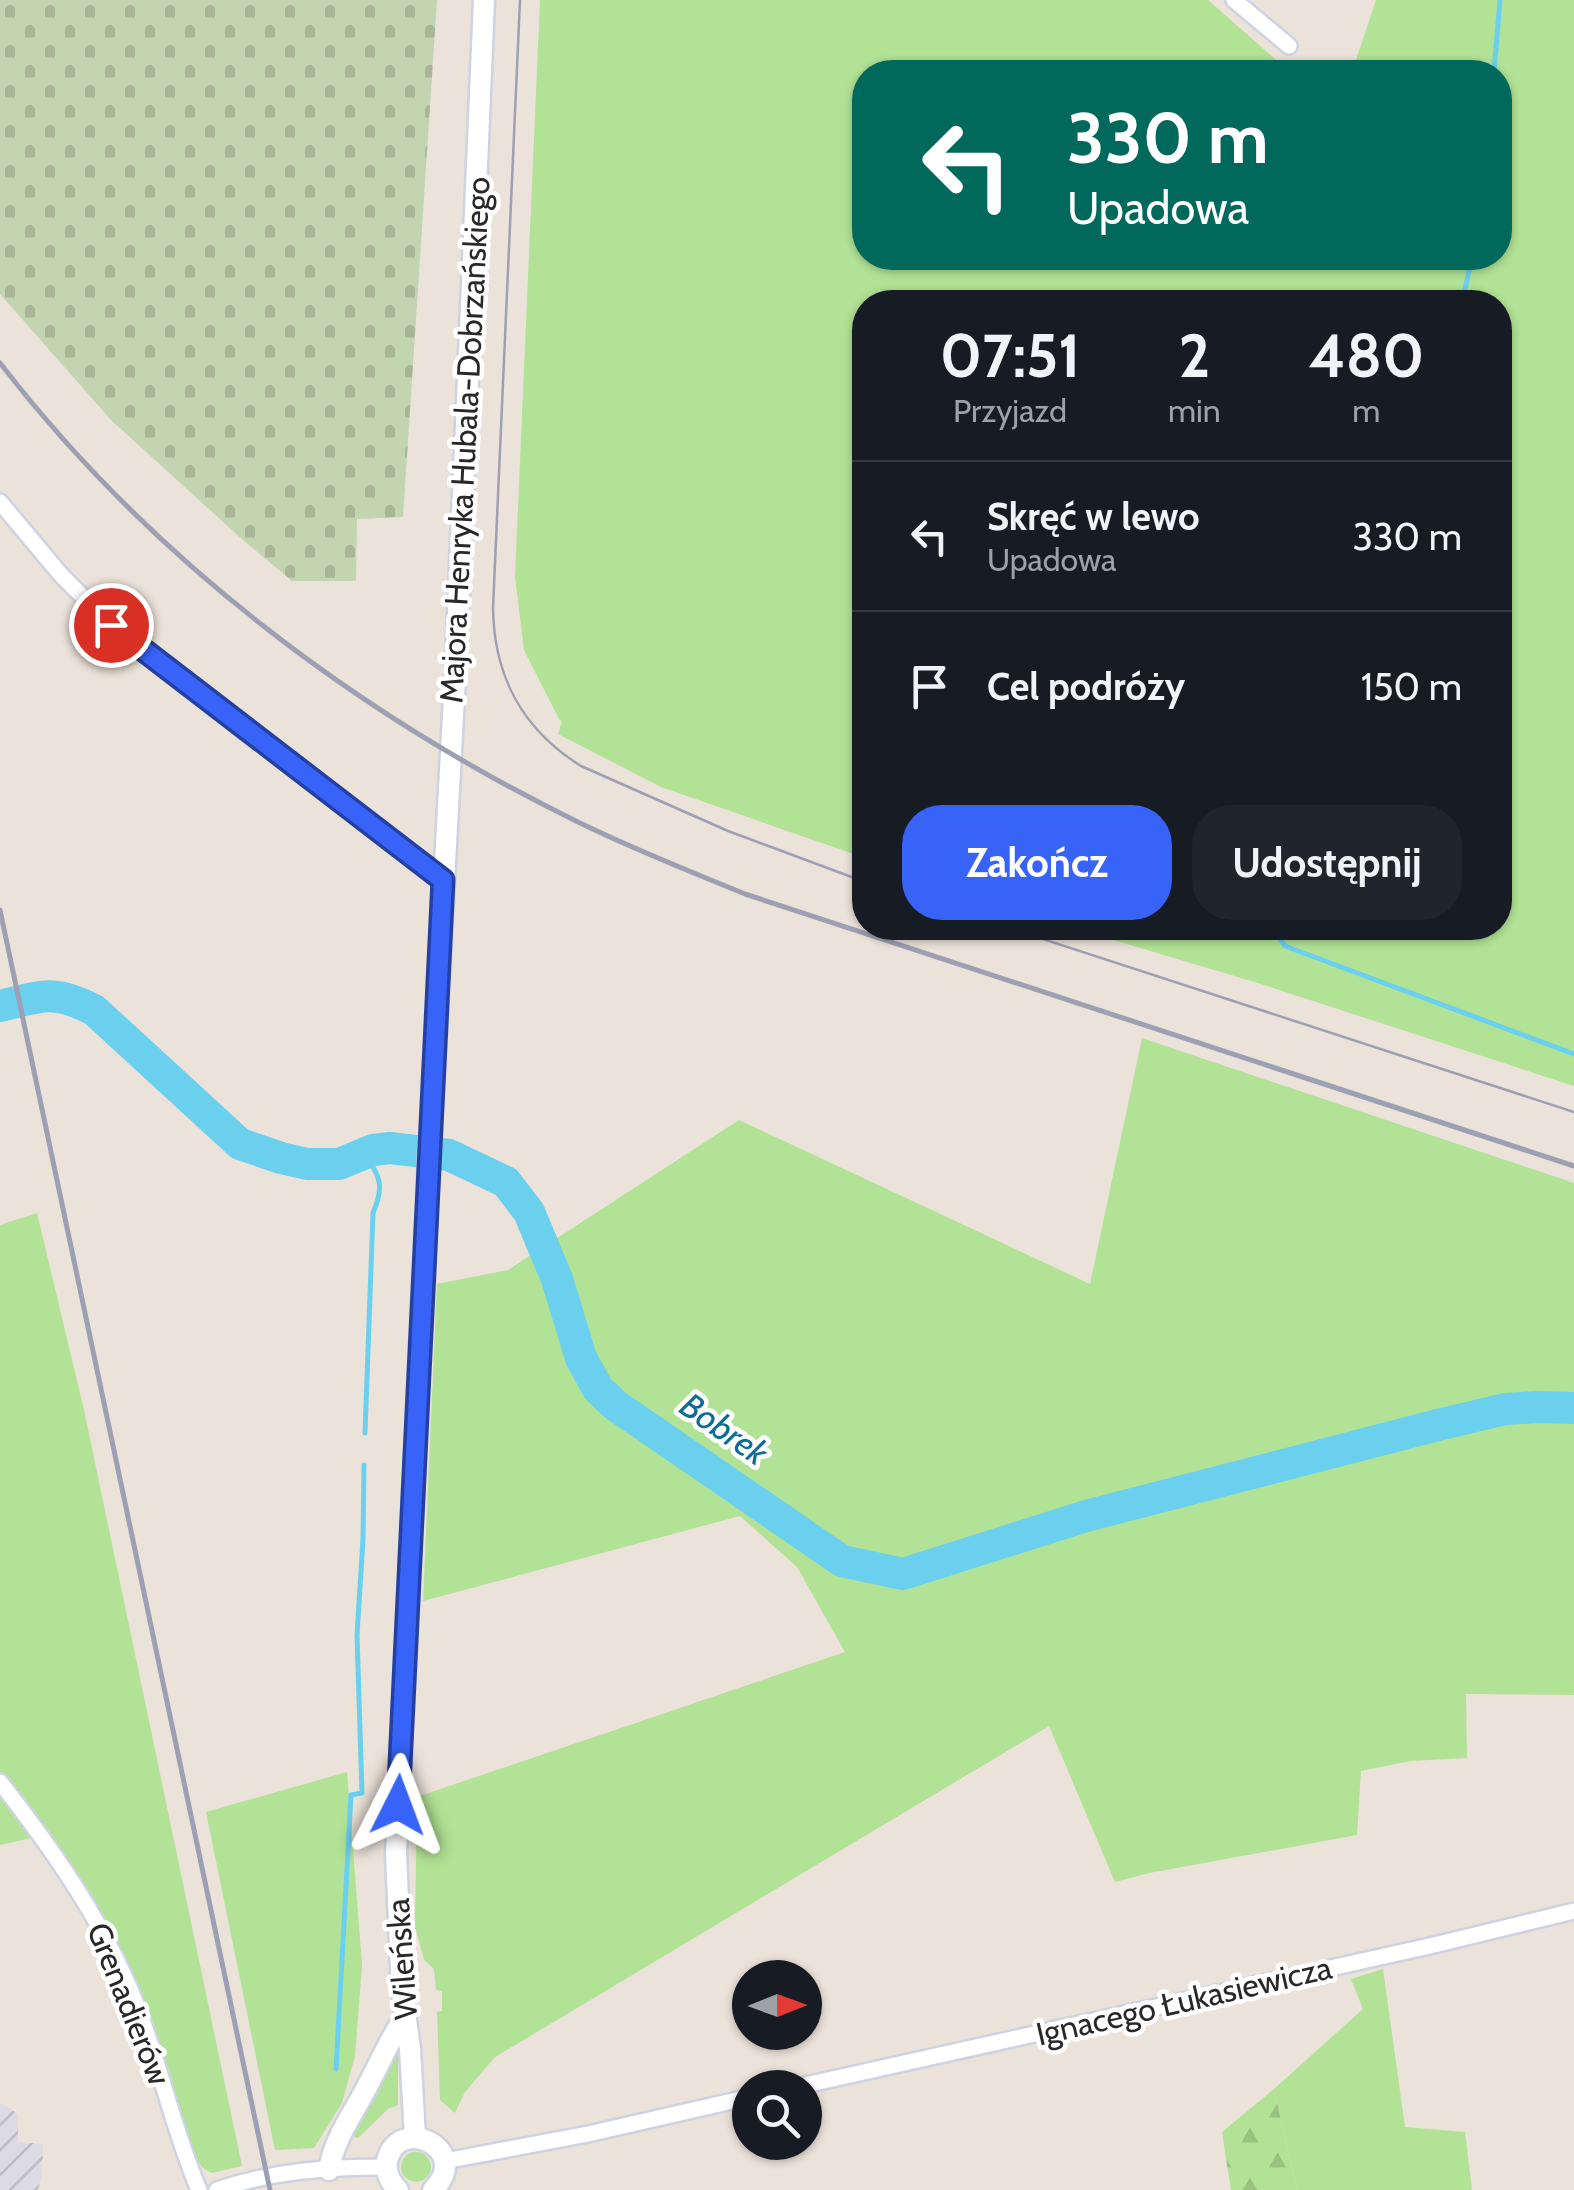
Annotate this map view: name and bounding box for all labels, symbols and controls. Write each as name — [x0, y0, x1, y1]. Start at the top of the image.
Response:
text: 330 m — [1067, 95, 1268, 181]
icon: left — [902, 100, 1032, 230]
street label: Majora Henryka Hubala-Dobrzańskiego — [431, 176, 498, 704]
text: Upadowa — [1067, 181, 1249, 235]
text: 07:51 — [940, 319, 1080, 392]
text: 2 — [1178, 319, 1210, 392]
text: 480 — [1308, 319, 1424, 392]
text: Przyjazd — [953, 391, 1067, 430]
text: min — [1168, 391, 1221, 430]
text: m — [1352, 391, 1380, 430]
text: Skręć w lewo — [987, 493, 1200, 540]
icon: left — [902, 509, 957, 564]
text: 330 m — [1352, 513, 1462, 560]
text: Upadowa — [987, 540, 1116, 579]
pin — [69, 583, 154, 668]
icon: arrive — [84, 598, 139, 653]
icon: arrive — [902, 659, 957, 714]
text: Cel podróży — [987, 663, 1185, 710]
text: 150 m — [1361, 663, 1462, 710]
button: Zakończ — [902, 805, 1172, 920]
button: Udostępnij — [1192, 805, 1462, 920]
water label: Bobrek — [672, 1383, 777, 1475]
position arrow — [346, 1753, 450, 1857]
street label: Wileńska — [378, 1897, 425, 2021]
street label: Grenadierów — [79, 1917, 180, 2091]
street label: Ignacego Łukasiewicza — [1032, 1947, 1336, 2053]
north arrow — [732, 1960, 822, 2050]
map controls — [732, 1960, 822, 2160]
button: search — [732, 2070, 822, 2160]

